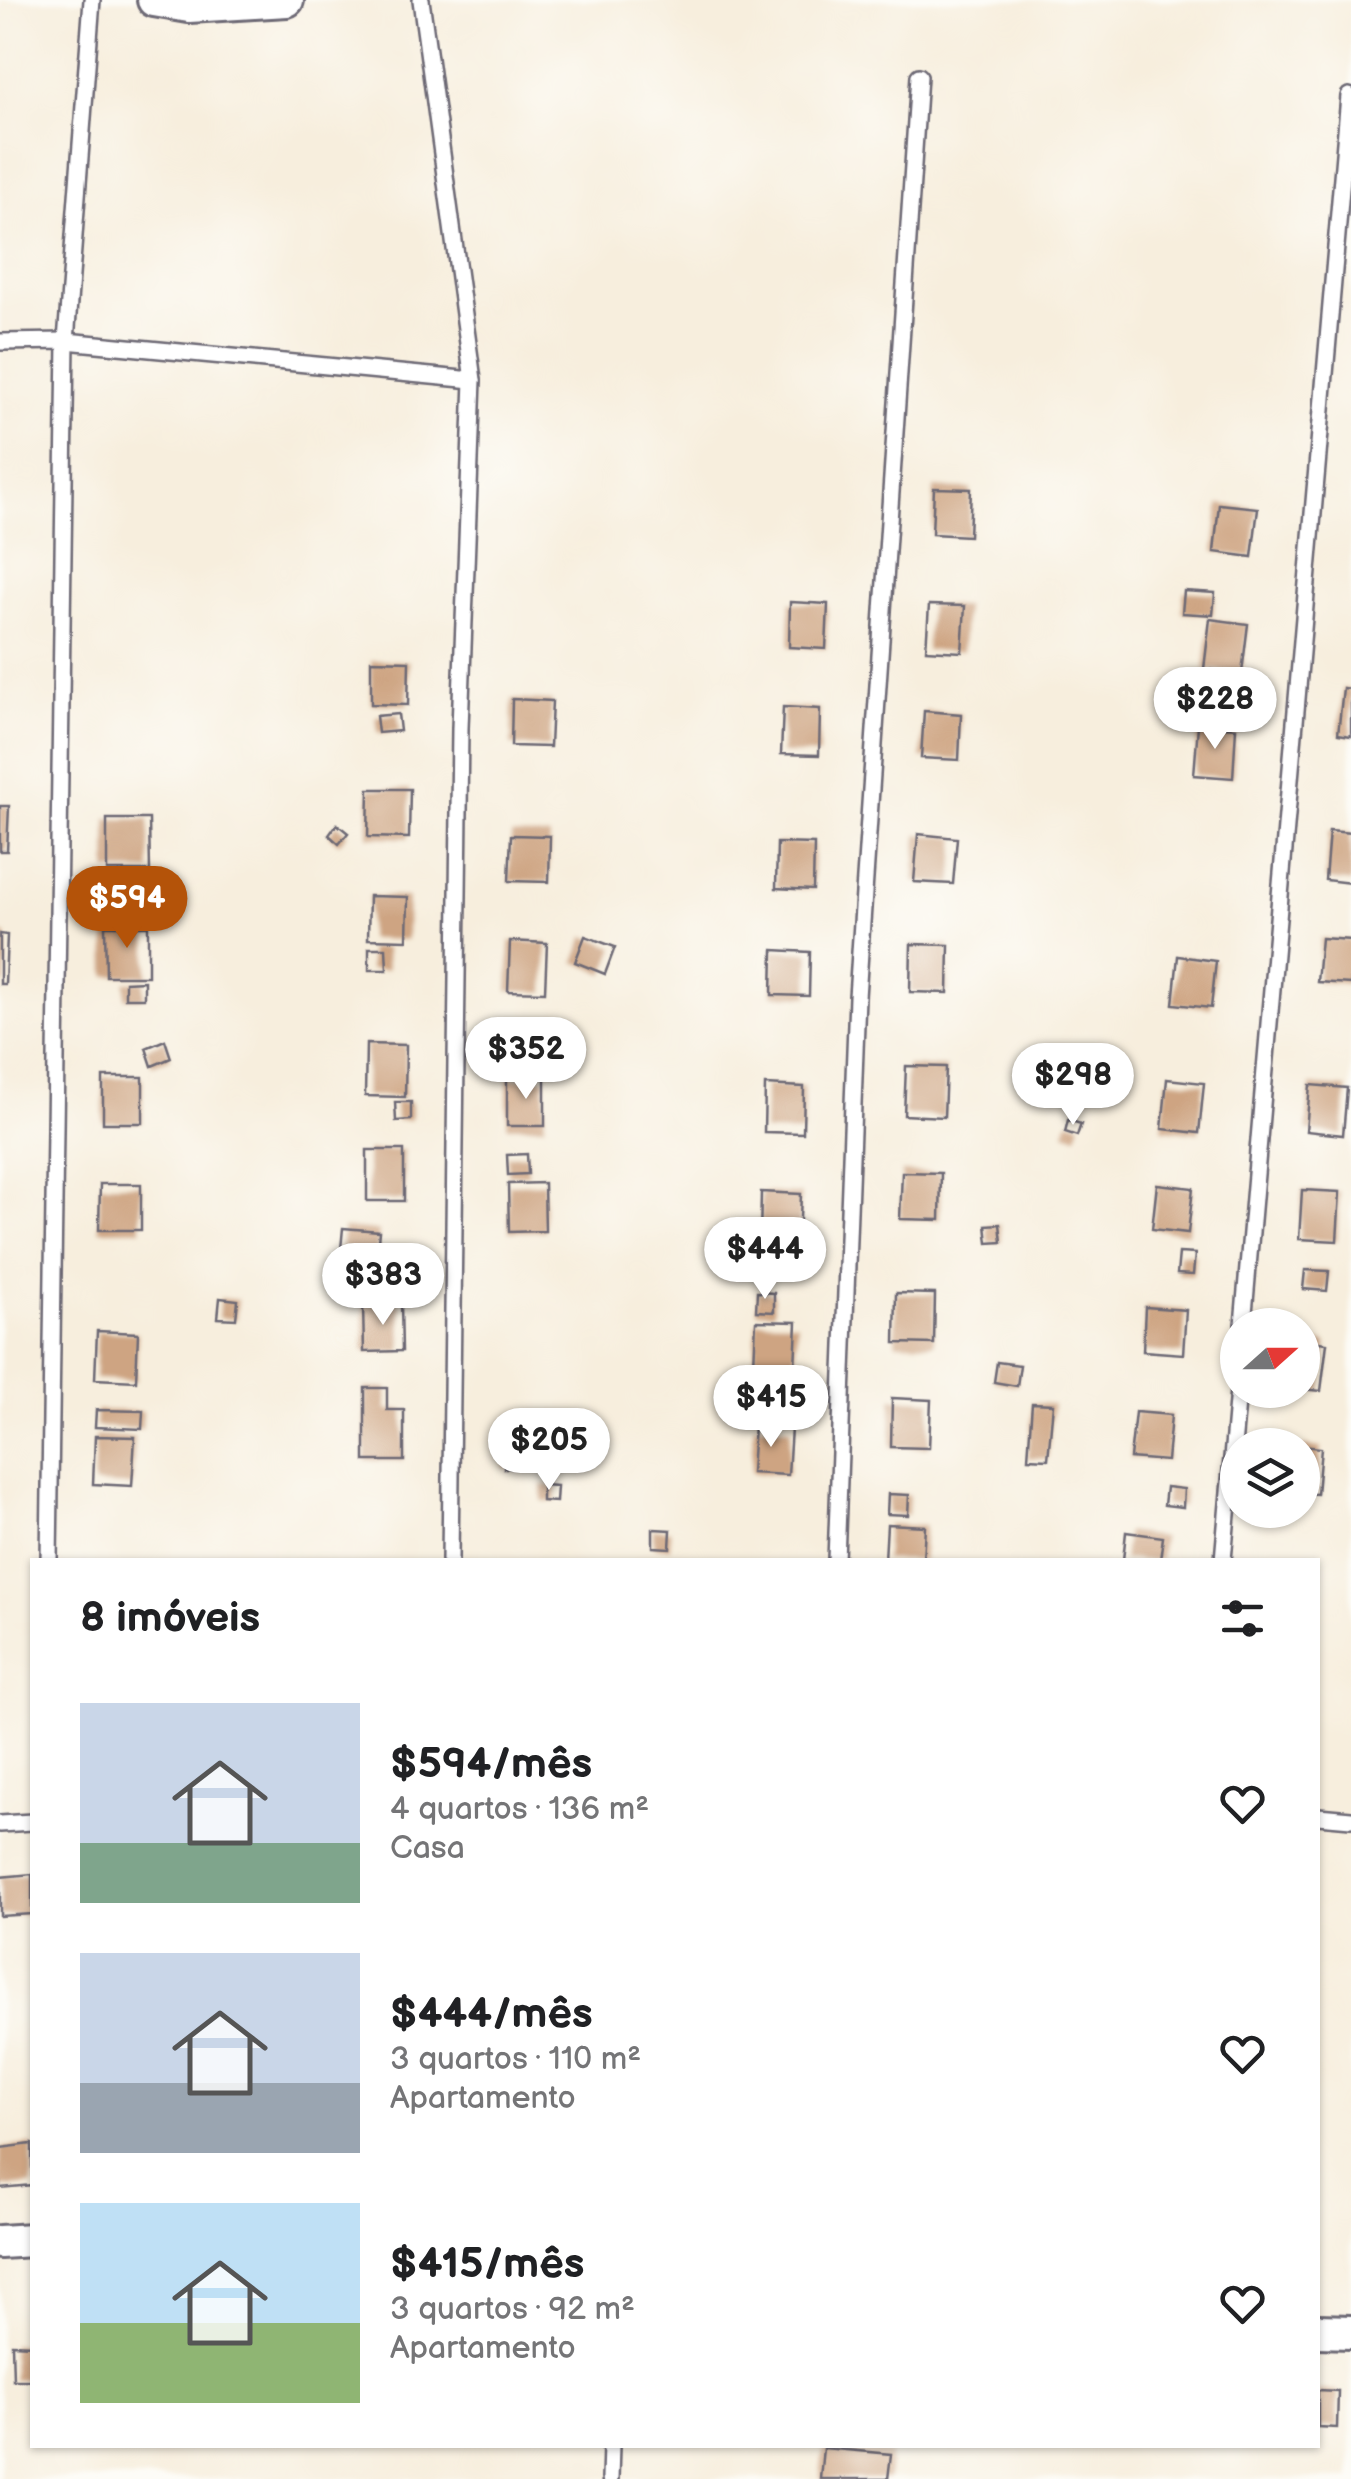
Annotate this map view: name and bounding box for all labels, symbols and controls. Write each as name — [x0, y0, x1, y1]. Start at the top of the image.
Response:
pin: $228 — [1156, 667, 1274, 752]
text: $228 — [1176, 680, 1254, 719]
pin: $594 — [68, 866, 186, 951]
text: $594 — [88, 879, 166, 918]
pin: $352 — [467, 1017, 585, 1102]
text: $352 — [487, 1030, 565, 1069]
pin: $298 — [1014, 1043, 1132, 1128]
text: $298 — [1034, 1056, 1112, 1095]
pin: $444 — [706, 1217, 824, 1302]
text: $444 — [726, 1230, 804, 1269]
pin: $383 — [324, 1243, 442, 1328]
text: $383 — [344, 1256, 422, 1295]
north arrow — [1220, 1308, 1320, 1408]
map controls — [1220, 1308, 1320, 1528]
pin: $415 — [712, 1365, 830, 1450]
text: $415 — [735, 1378, 807, 1417]
pin: $205 — [490, 1408, 608, 1493]
text: $205 — [510, 1421, 588, 1460]
button: layers — [1220, 1428, 1320, 1528]
icon: filters — [1215, 1591, 1270, 1646]
text: 8 imóveis — [80, 1593, 260, 1644]
text: $594/mês — [390, 1739, 592, 1790]
icon: home — [160, 1743, 280, 1863]
icon: heart — [1215, 1776, 1270, 1831]
text: 4 quartos · 136 m² — [390, 1790, 649, 1829]
text: Casa — [390, 1829, 465, 1868]
text: $444/mês — [390, 1989, 593, 2040]
icon: home — [160, 1993, 280, 2113]
icon: heart — [1215, 2026, 1270, 2081]
text: 3 quartos · 110 m² — [390, 2040, 641, 2079]
text: Apartamento — [390, 2079, 576, 2118]
text: $415/mês — [390, 2239, 584, 2290]
icon: home — [160, 2243, 280, 2363]
icon: heart — [1215, 2276, 1270, 2331]
text: 3 quartos · 92 m² — [390, 2290, 635, 2329]
text: Apartamento — [390, 2329, 576, 2368]

